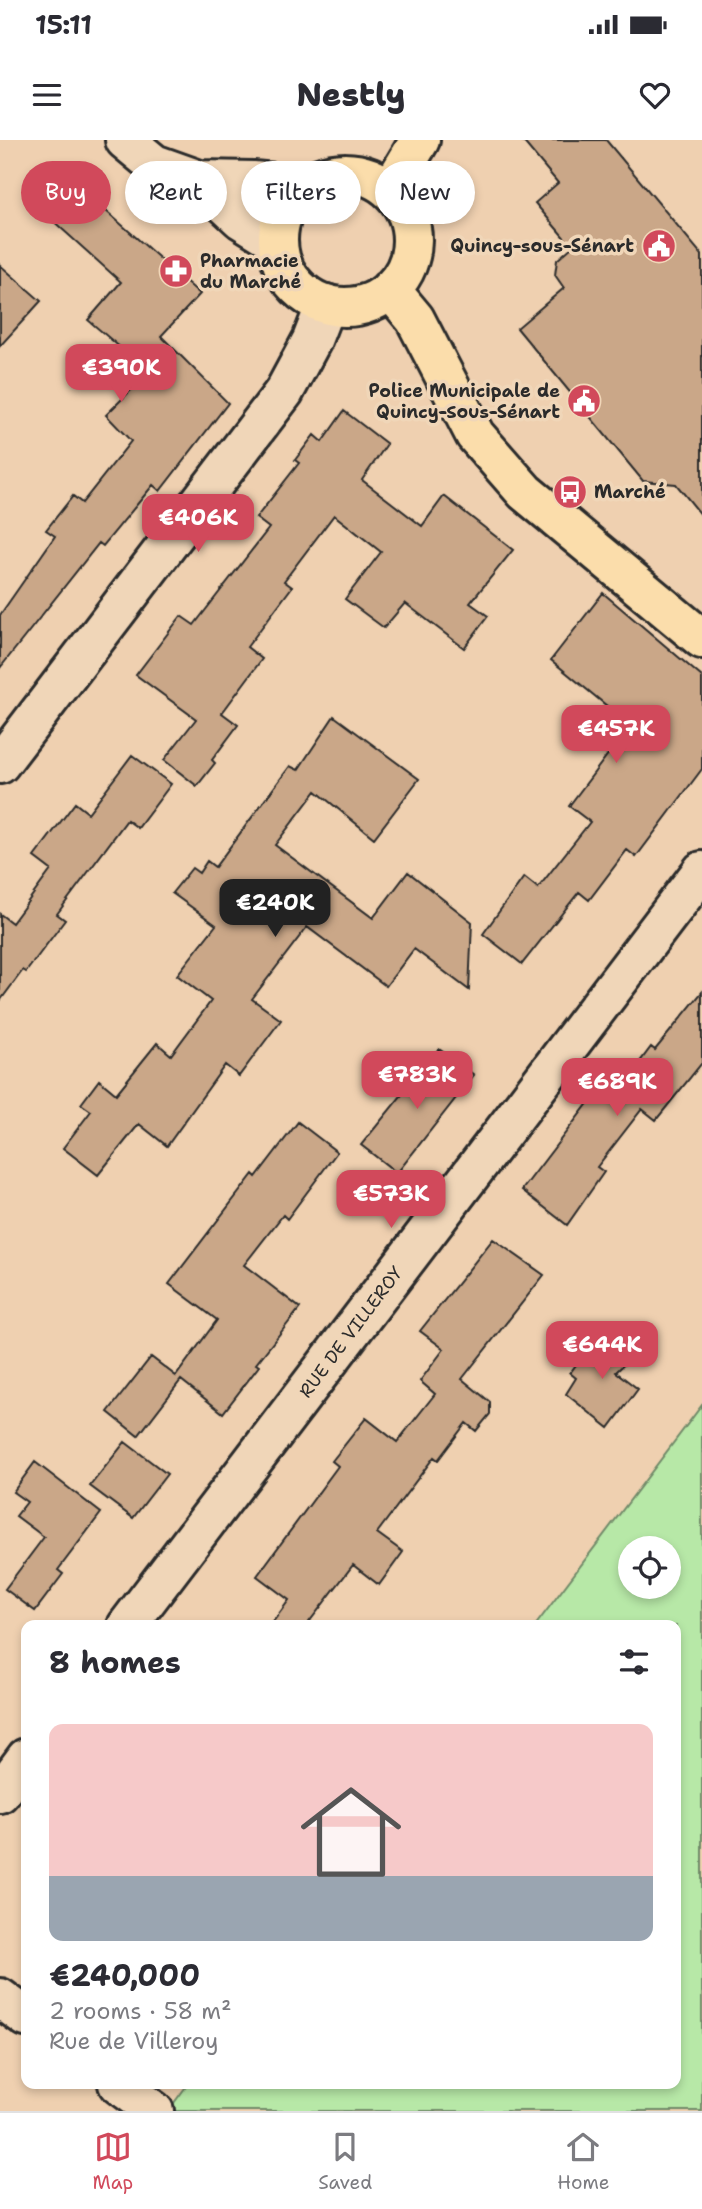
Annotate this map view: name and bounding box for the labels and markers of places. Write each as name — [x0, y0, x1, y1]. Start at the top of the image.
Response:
public building icon: Quincy-sous-Sénart — [640, 227, 678, 265]
place label: Quincy-sous-Sénart — [450, 234, 634, 258]
place label: Pharmacie du Marché — [200, 249, 301, 294]
pharmacy icon: Pharmacie du Marché — [157, 252, 195, 290]
pin: €390K — [72, 344, 170, 404]
place label: Police Municipale de Quincy-Sous-Sénart — [368, 379, 560, 424]
public building icon: Police Municipale de Quincy-Sous-Sénart — [565, 382, 603, 420]
bus stop icon: Marché — [551, 473, 589, 511]
place label: Marché — [594, 480, 666, 504]
pin: €406K — [149, 494, 247, 554]
pin: €457K — [567, 706, 665, 765]
pin: €240K — [226, 880, 324, 939]
pin: €783K — [368, 1052, 466, 1111]
pin: €689K — [568, 1058, 666, 1118]
pin: €573K — [342, 1170, 440, 1230]
pin: €644K — [553, 1322, 651, 1381]

